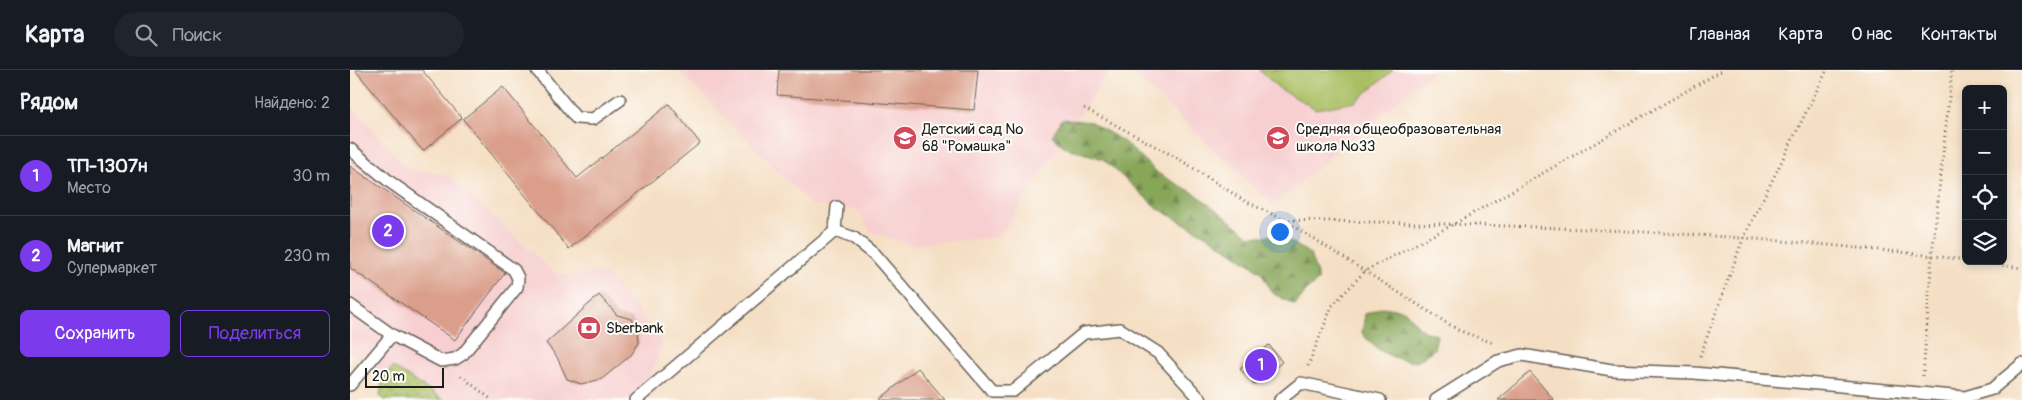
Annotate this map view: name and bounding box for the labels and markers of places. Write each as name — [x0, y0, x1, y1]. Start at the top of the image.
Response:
place label: Детский сад № 68 "Ромашка" — [921, 120, 1023, 156]
place label: Средняя общеобразовательная школа №33 — [1296, 120, 1501, 156]
school or university icon: Детский сад № 68 "Ромашка" — [892, 125, 918, 151]
school or university icon: Средняя общеобразовательная школа №33 — [1265, 125, 1291, 151]
pin: 2 — [372, 212, 404, 250]
bank icon: Sberbank — [576, 315, 602, 341]
place label: Sberbank — [606, 319, 664, 338]
pin: 1 — [1245, 346, 1277, 384]

